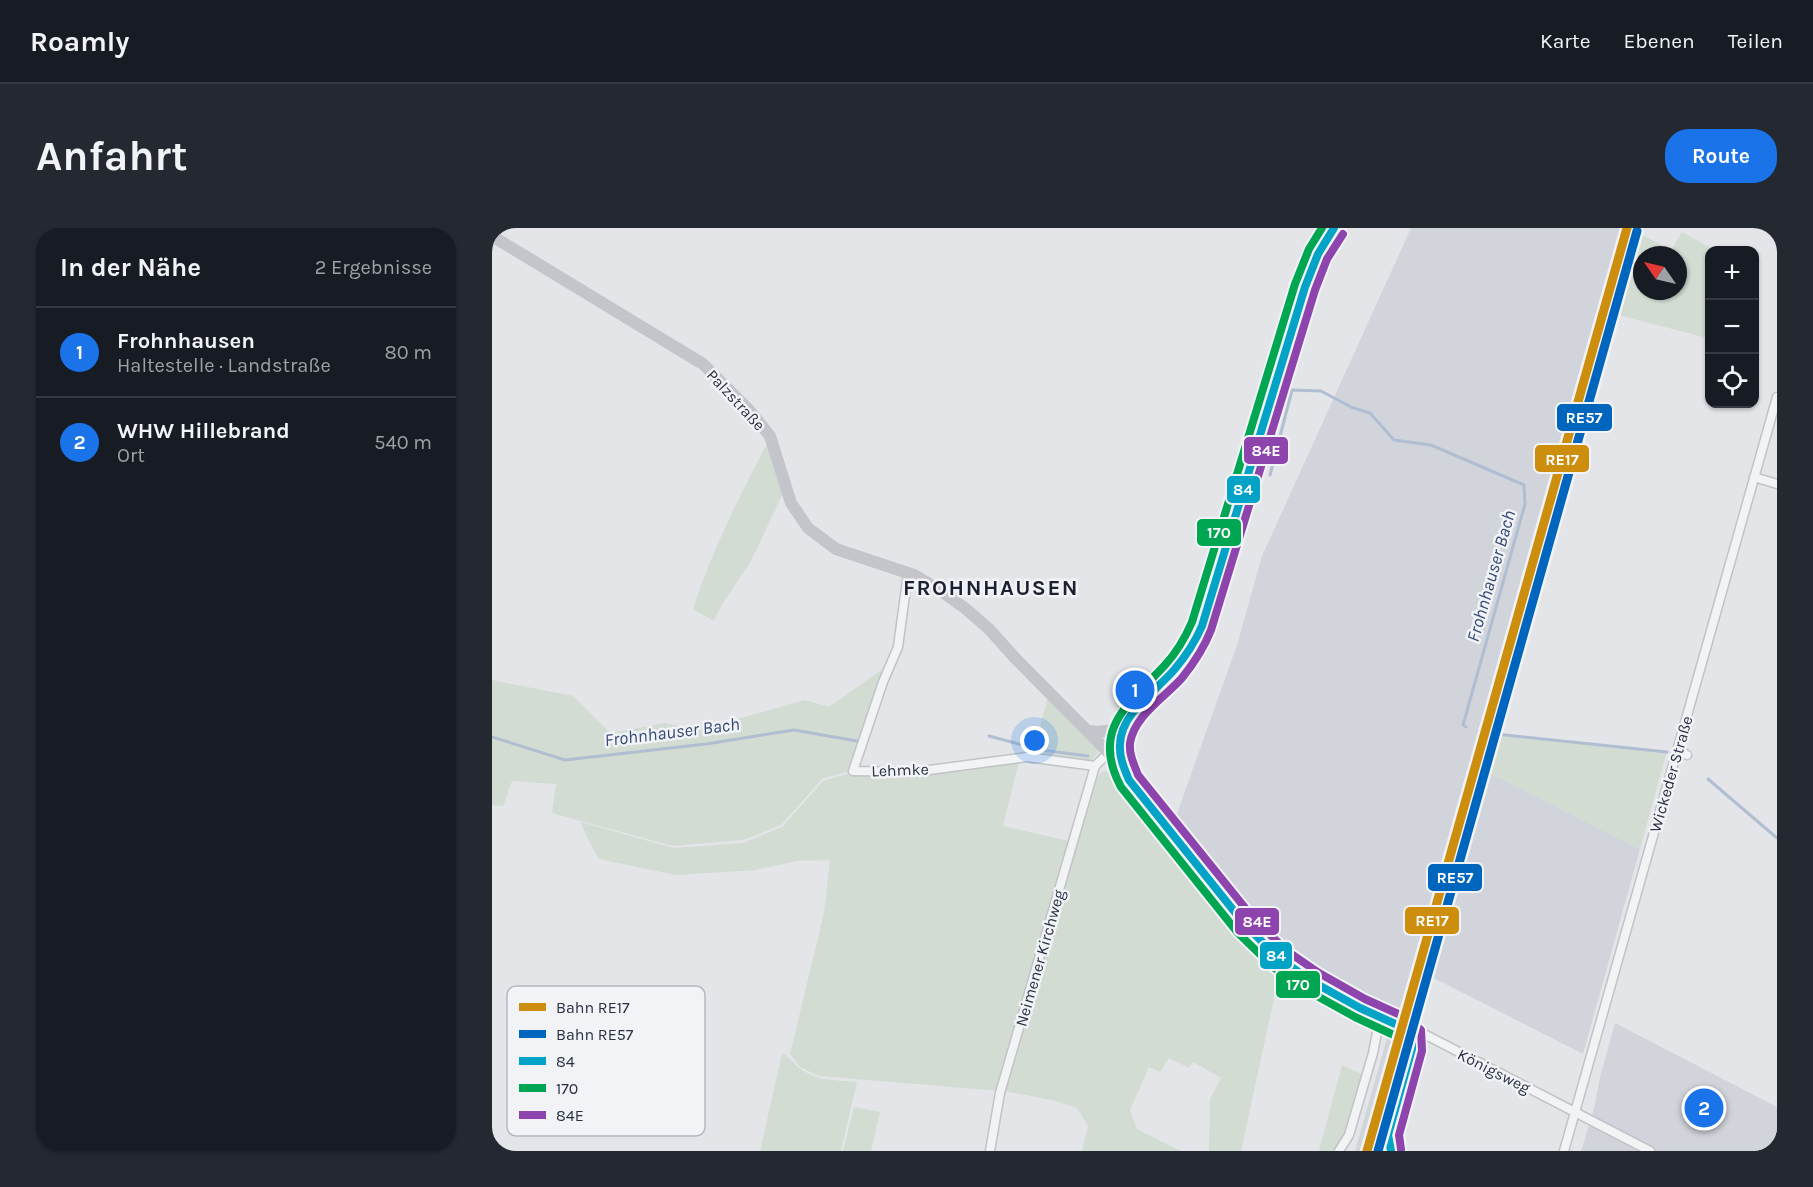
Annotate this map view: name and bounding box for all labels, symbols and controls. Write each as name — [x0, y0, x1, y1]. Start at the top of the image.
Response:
text: Roamly — [30, 25, 129, 58]
text: Karte — [1540, 29, 1591, 53]
text: Ebenen — [1624, 29, 1695, 53]
text: Teilen — [1728, 29, 1783, 53]
button: Route — [1665, 129, 1777, 183]
text: Anfahrt — [36, 131, 188, 181]
north arrow — [1633, 246, 1687, 300]
map controls — [1705, 246, 1759, 408]
button: + — [1705, 246, 1759, 300]
text: In der Nähe — [60, 252, 201, 283]
text: 2 Ergebnisse — [315, 256, 432, 279]
button: − — [1705, 300, 1759, 354]
text: Frohnhausen — [117, 328, 255, 354]
text: 1 — [76, 341, 83, 364]
text: 80 m — [384, 341, 432, 364]
text: Haltestelle · Landstraße — [117, 354, 331, 377]
button: locate — [1705, 354, 1759, 408]
street label: Palzstraße — [703, 365, 769, 435]
line badge: RE57 — [1556, 403, 1613, 432]
text: RE57 — [1566, 408, 1603, 427]
text: WHW Hillebrand — [117, 418, 290, 444]
text: 2 — [73, 431, 86, 454]
text: 540 m — [374, 431, 432, 454]
line badge: 84E — [1243, 436, 1289, 465]
text: 84E — [1251, 441, 1281, 460]
text: Ort — [117, 444, 145, 467]
line badge: RE17 — [1534, 444, 1590, 473]
text: RE17 — [1545, 450, 1579, 469]
line badge: 84 — [1226, 475, 1261, 504]
text: 84 — [1233, 480, 1253, 499]
water label: Frohnhauser Bach — [1462, 508, 1520, 644]
line badge: 170 — [1196, 518, 1242, 547]
text: 170 — [1207, 523, 1231, 542]
district label: FROHNHAUSEN — [903, 575, 1079, 601]
pin: 1 — [1116, 668, 1154, 712]
water label: Frohnhauser Bach — [603, 713, 741, 751]
street label: Wickeder Straße — [1645, 714, 1697, 834]
your location — [1020, 726, 1049, 755]
street label: Lehmke — [871, 760, 929, 780]
line badge: RE57 — [1427, 863, 1483, 892]
text: RE57 — [1437, 868, 1474, 887]
street label: Neimener Kirchweg — [1011, 887, 1069, 1029]
line badge: RE17 — [1404, 906, 1460, 935]
line badge: 84E — [1234, 907, 1280, 936]
text: RE17 — [1415, 911, 1449, 930]
text: 84E — [1242, 912, 1272, 931]
line badge: 84 — [1259, 941, 1293, 970]
text: 84 — [1266, 946, 1286, 965]
line badge: 170 — [1275, 970, 1321, 999]
text: 170 — [1286, 975, 1310, 994]
legend — [507, 986, 705, 1136]
text: Bahn RE17 — [556, 998, 630, 1017]
text: Bahn RE57 — [556, 1025, 634, 1044]
street label: Königsweg — [1454, 1045, 1534, 1097]
text: 84 — [556, 1052, 575, 1071]
text: 170 — [556, 1079, 578, 1098]
pin: 2 — [1684, 1086, 1724, 1130]
text: 84E — [556, 1106, 584, 1125]

